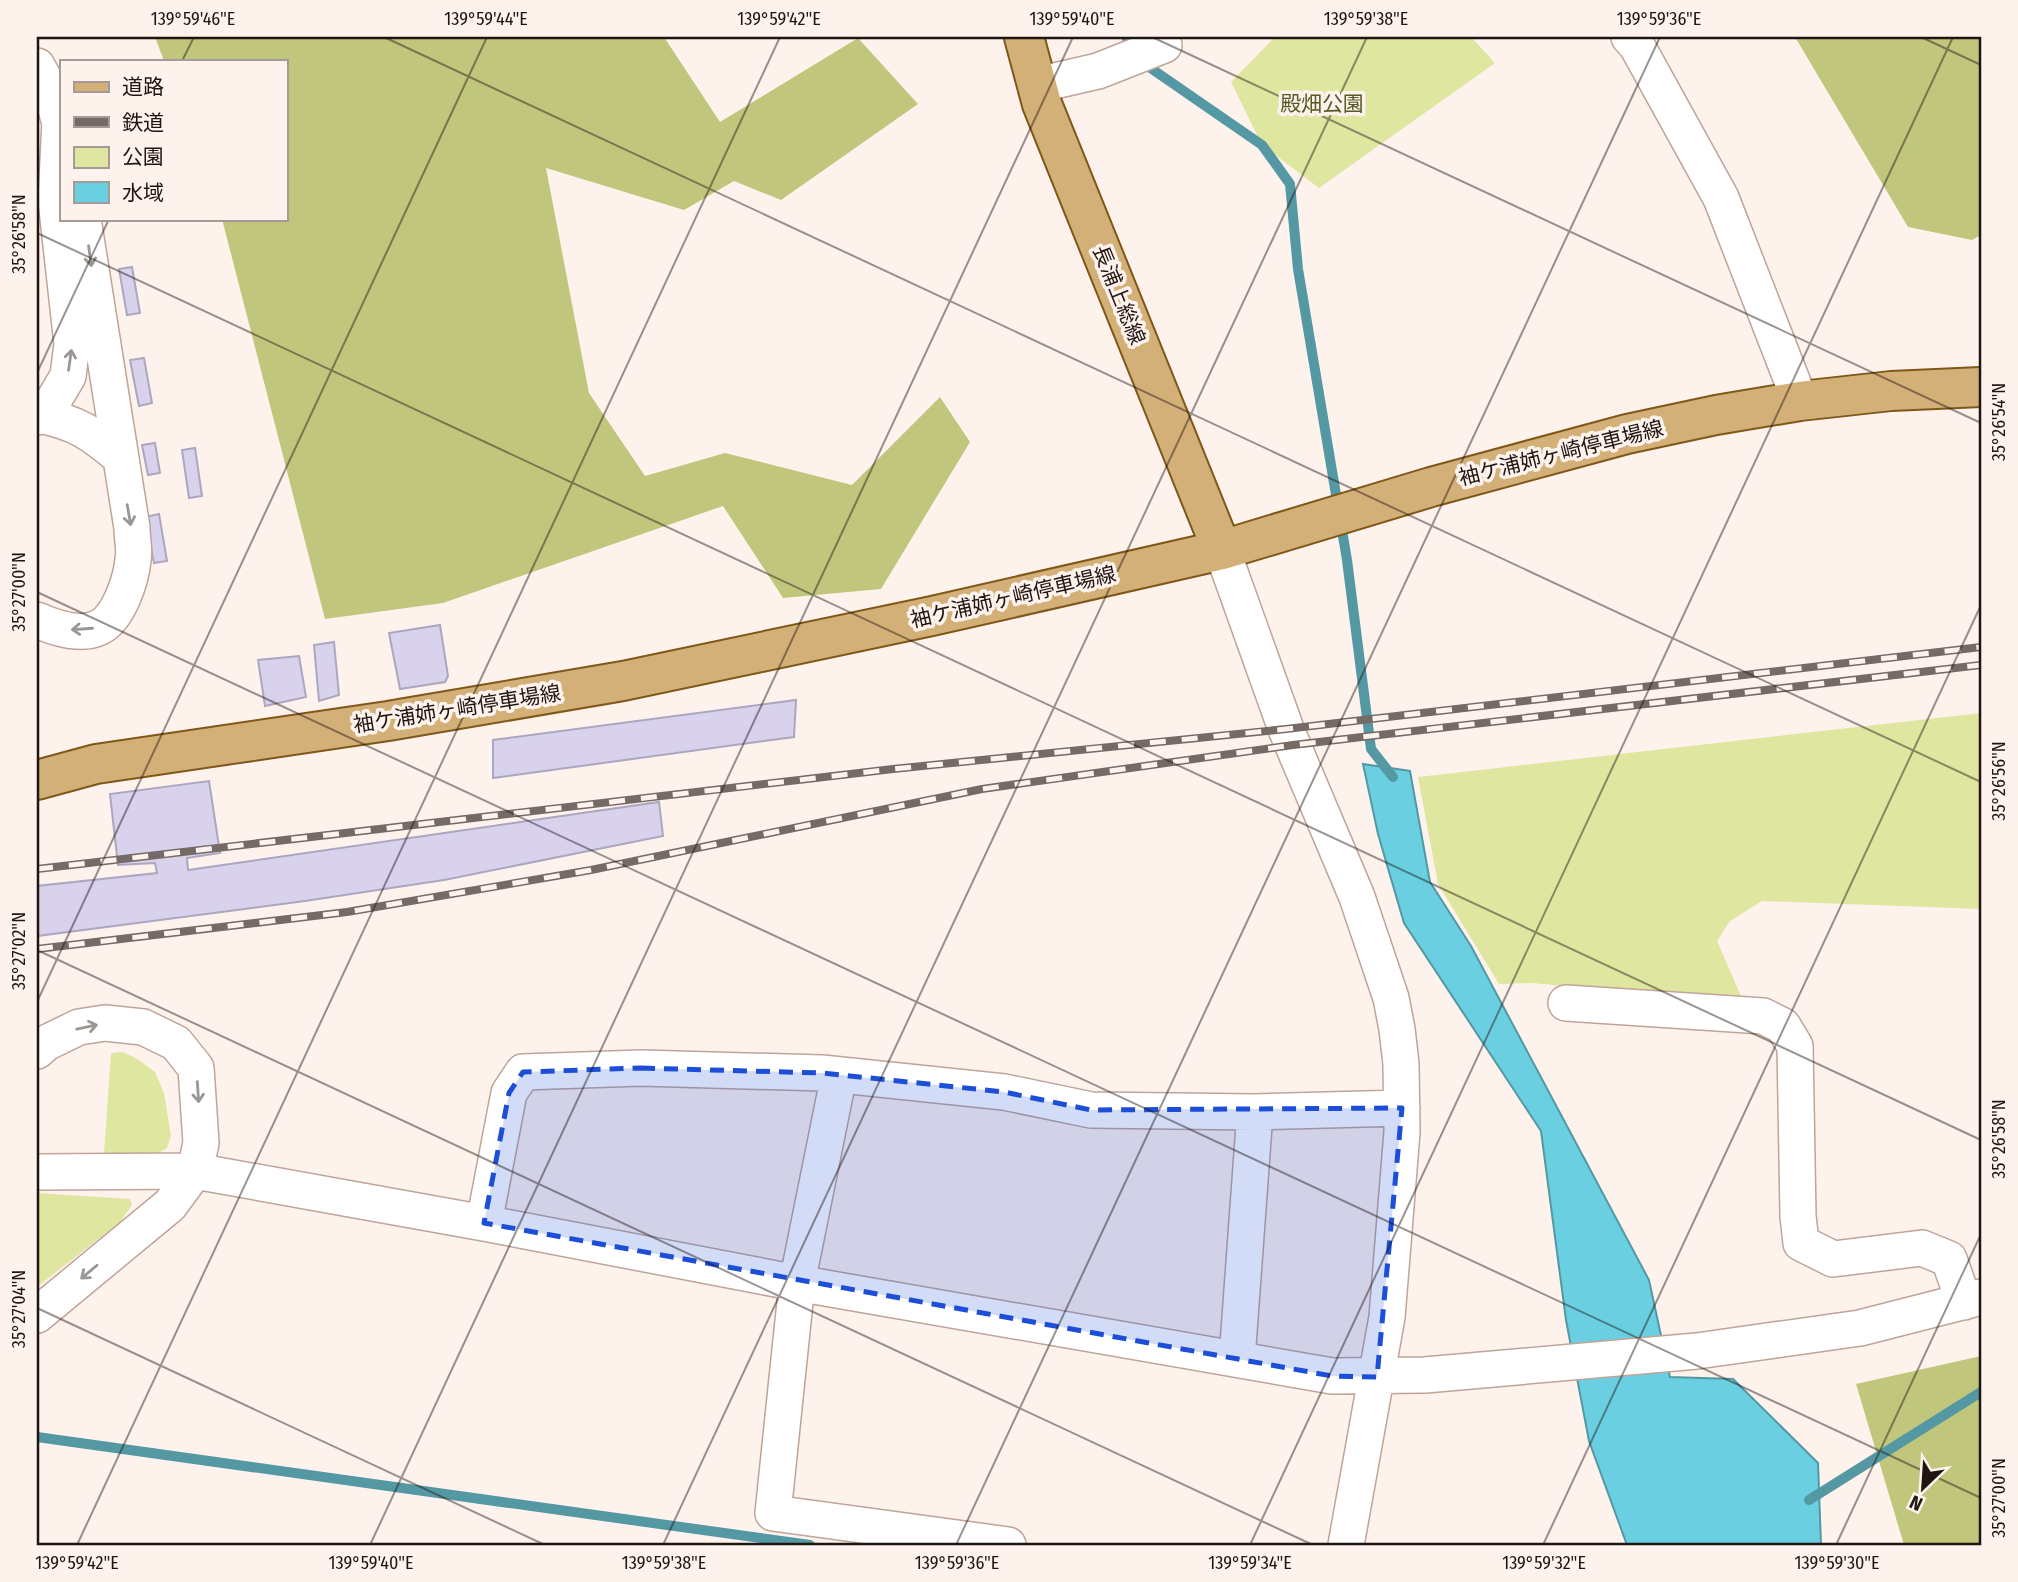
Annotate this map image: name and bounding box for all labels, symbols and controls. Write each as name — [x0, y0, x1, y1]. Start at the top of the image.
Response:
text: 139°59'46"E — [151, 8, 235, 30]
text: 139°59'44"E — [444, 8, 528, 30]
text: 139°59'42"E — [737, 8, 821, 30]
text: 139°59'40"E — [1030, 8, 1114, 30]
text: 139°59'38"E — [1324, 8, 1408, 30]
text: 139°59'36"E — [1617, 8, 1701, 30]
legend — [60, 60, 287, 220]
text: 道路 — [122, 74, 164, 100]
park label: 殿畑公園 — [1280, 91, 1364, 117]
text: 鉄道 — [122, 110, 164, 136]
text: 公園 — [122, 144, 164, 170]
text: 水域 — [122, 180, 164, 206]
text: 35°26'58"N — [8, 194, 30, 274]
street label: 長浦上総線 — [1087, 241, 1151, 349]
one-way arrow — [84, 244, 97, 267]
one-way arrow — [63, 349, 76, 372]
text: 35°26'54"N — [1988, 383, 2010, 461]
street label: 袖ケ浦姉ヶ崎停車場線 — [1456, 415, 1666, 491]
one-way arrow — [123, 503, 136, 525]
text: 35°27'00"N — [8, 552, 30, 632]
street label: 袖ケ浦姉ヶ崎停車場線 — [908, 561, 1118, 633]
one-way arrow — [71, 623, 94, 636]
street label: 袖ケ浦姉ヶ崎停車場線 — [351, 680, 563, 738]
text: 35°26'56"N — [1988, 741, 2010, 821]
text: 35°27'02"N — [8, 912, 30, 990]
one-way arrow — [75, 1019, 98, 1033]
one-way arrow — [192, 1080, 205, 1102]
text: 35°26'58"N — [1988, 1099, 2010, 1179]
one-way arrow — [80, 1264, 98, 1280]
text: 35°27'04"N — [8, 1270, 30, 1348]
north arrow — [1888, 1452, 1958, 1522]
text: 35°27'00"N — [1988, 1458, 2010, 1538]
text: N — [1906, 1490, 1926, 1516]
text: 139°59'42"E — [35, 1552, 119, 1574]
text: 139°59'40"E — [329, 1552, 413, 1574]
text: 139°59'38"E — [622, 1552, 706, 1574]
text: 139°59'36"E — [915, 1552, 999, 1574]
text: 139°59'34"E — [1208, 1552, 1292, 1574]
text: 139°59'32"E — [1502, 1552, 1586, 1574]
text: 139°59'30"E — [1794, 1552, 1880, 1574]

